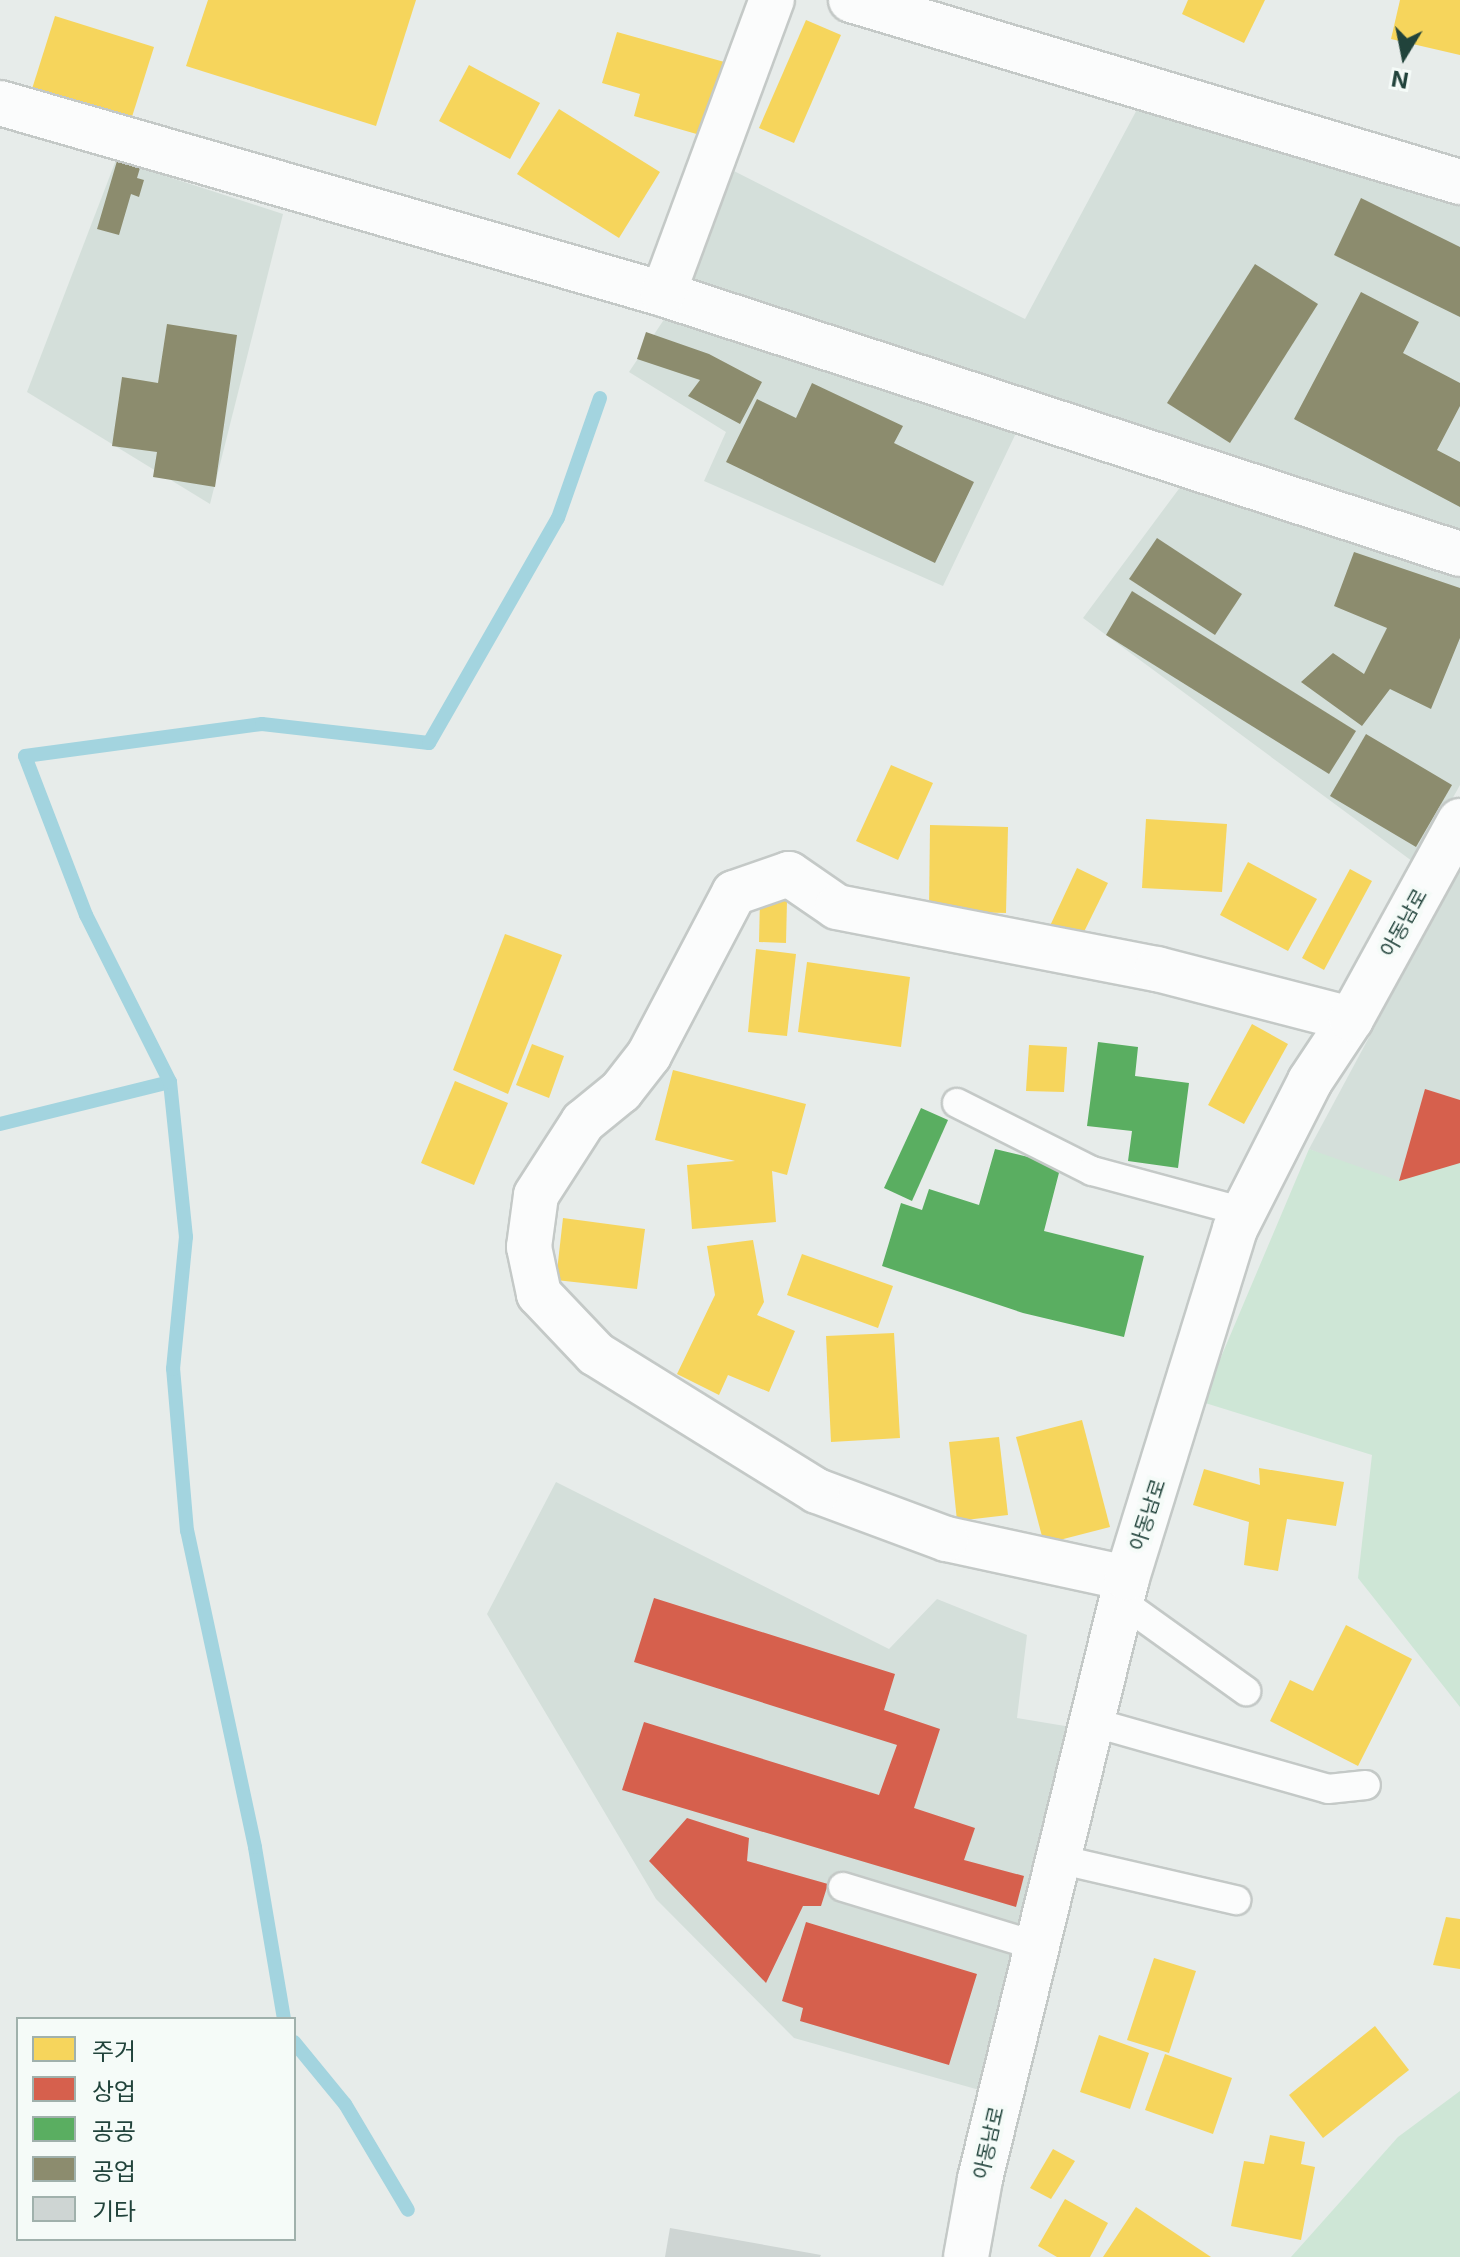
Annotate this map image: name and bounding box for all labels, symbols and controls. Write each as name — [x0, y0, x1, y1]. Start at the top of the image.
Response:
north arrow — [1364, 16, 1444, 96]
text: N — [1389, 65, 1410, 94]
street label: 아동남로 — [1376, 885, 1432, 961]
street label: 아동남로 — [1125, 1476, 1171, 1554]
legend — [16, 2017, 296, 2241]
text: 주거 — [92, 2037, 136, 2066]
text: 상업 — [92, 2077, 136, 2106]
street label: 아동남로 — [969, 2104, 1009, 2182]
text: 공공 — [92, 2117, 136, 2146]
text: 공업 — [92, 2157, 136, 2186]
text: 기타 — [92, 2197, 136, 2226]

